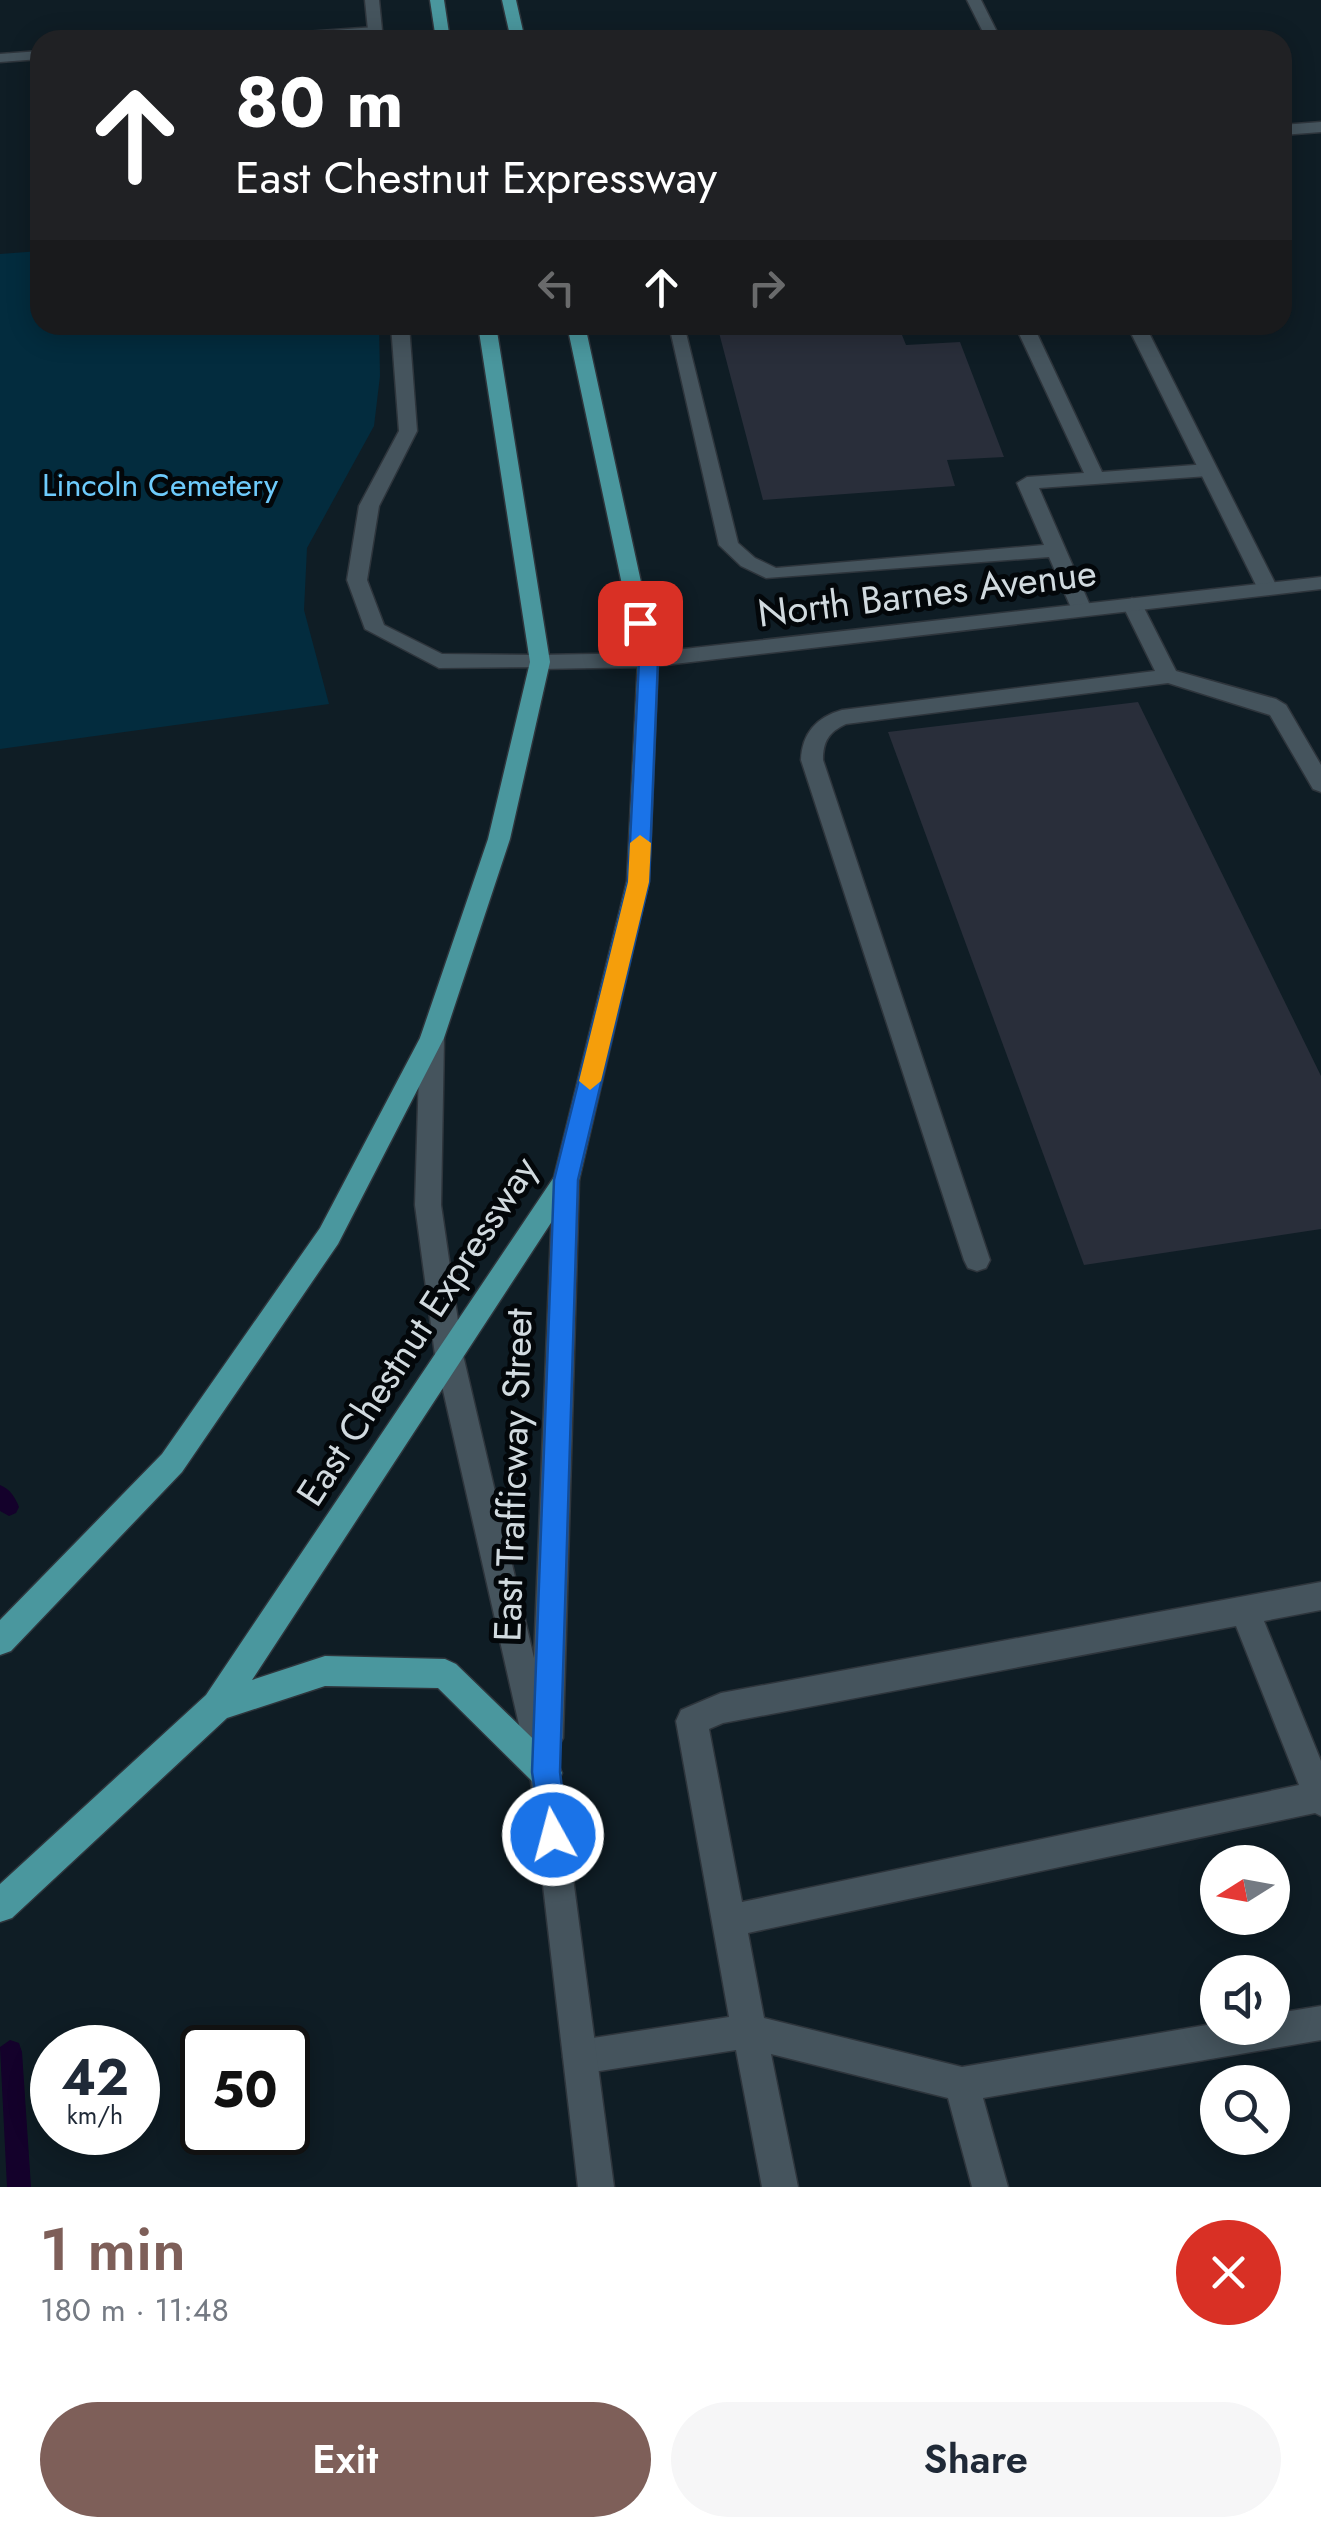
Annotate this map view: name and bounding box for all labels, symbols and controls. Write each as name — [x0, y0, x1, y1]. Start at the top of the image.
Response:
text: 80 m — [235, 52, 404, 153]
icon: ahead — [70, 70, 200, 200]
text: East Chestnut Expressway — [235, 145, 717, 210]
icon: left — [529, 260, 584, 315]
icon: ahead — [634, 260, 689, 315]
icon: right — [739, 260, 794, 315]
park label: Lincoln Cemetery — [42, 462, 279, 508]
street label: North Barnes Avenue — [754, 544, 1099, 641]
pin — [598, 581, 683, 666]
icon: arrive — [613, 596, 668, 651]
street label: East Chestnut Expressway — [283, 1145, 551, 1516]
street label: East Trafficway Street — [479, 1307, 546, 1643]
position arrow — [501, 1783, 605, 1887]
north arrow — [1200, 1845, 1290, 1935]
map controls — [1200, 1845, 1290, 2155]
button: sound — [1200, 1955, 1290, 2045]
speed limit sign: 50 — [180, 2025, 310, 2155]
text: 42 — [61, 2041, 129, 2114]
button: search — [1200, 2065, 1290, 2155]
text: km/h — [67, 2097, 123, 2133]
text: 1 min — [40, 2206, 186, 2293]
button: close — [1176, 2220, 1281, 2325]
text: 180 m · 11:48 — [40, 2287, 229, 2333]
button: Exit — [40, 2402, 651, 2517]
button: Share — [671, 2402, 1281, 2517]

